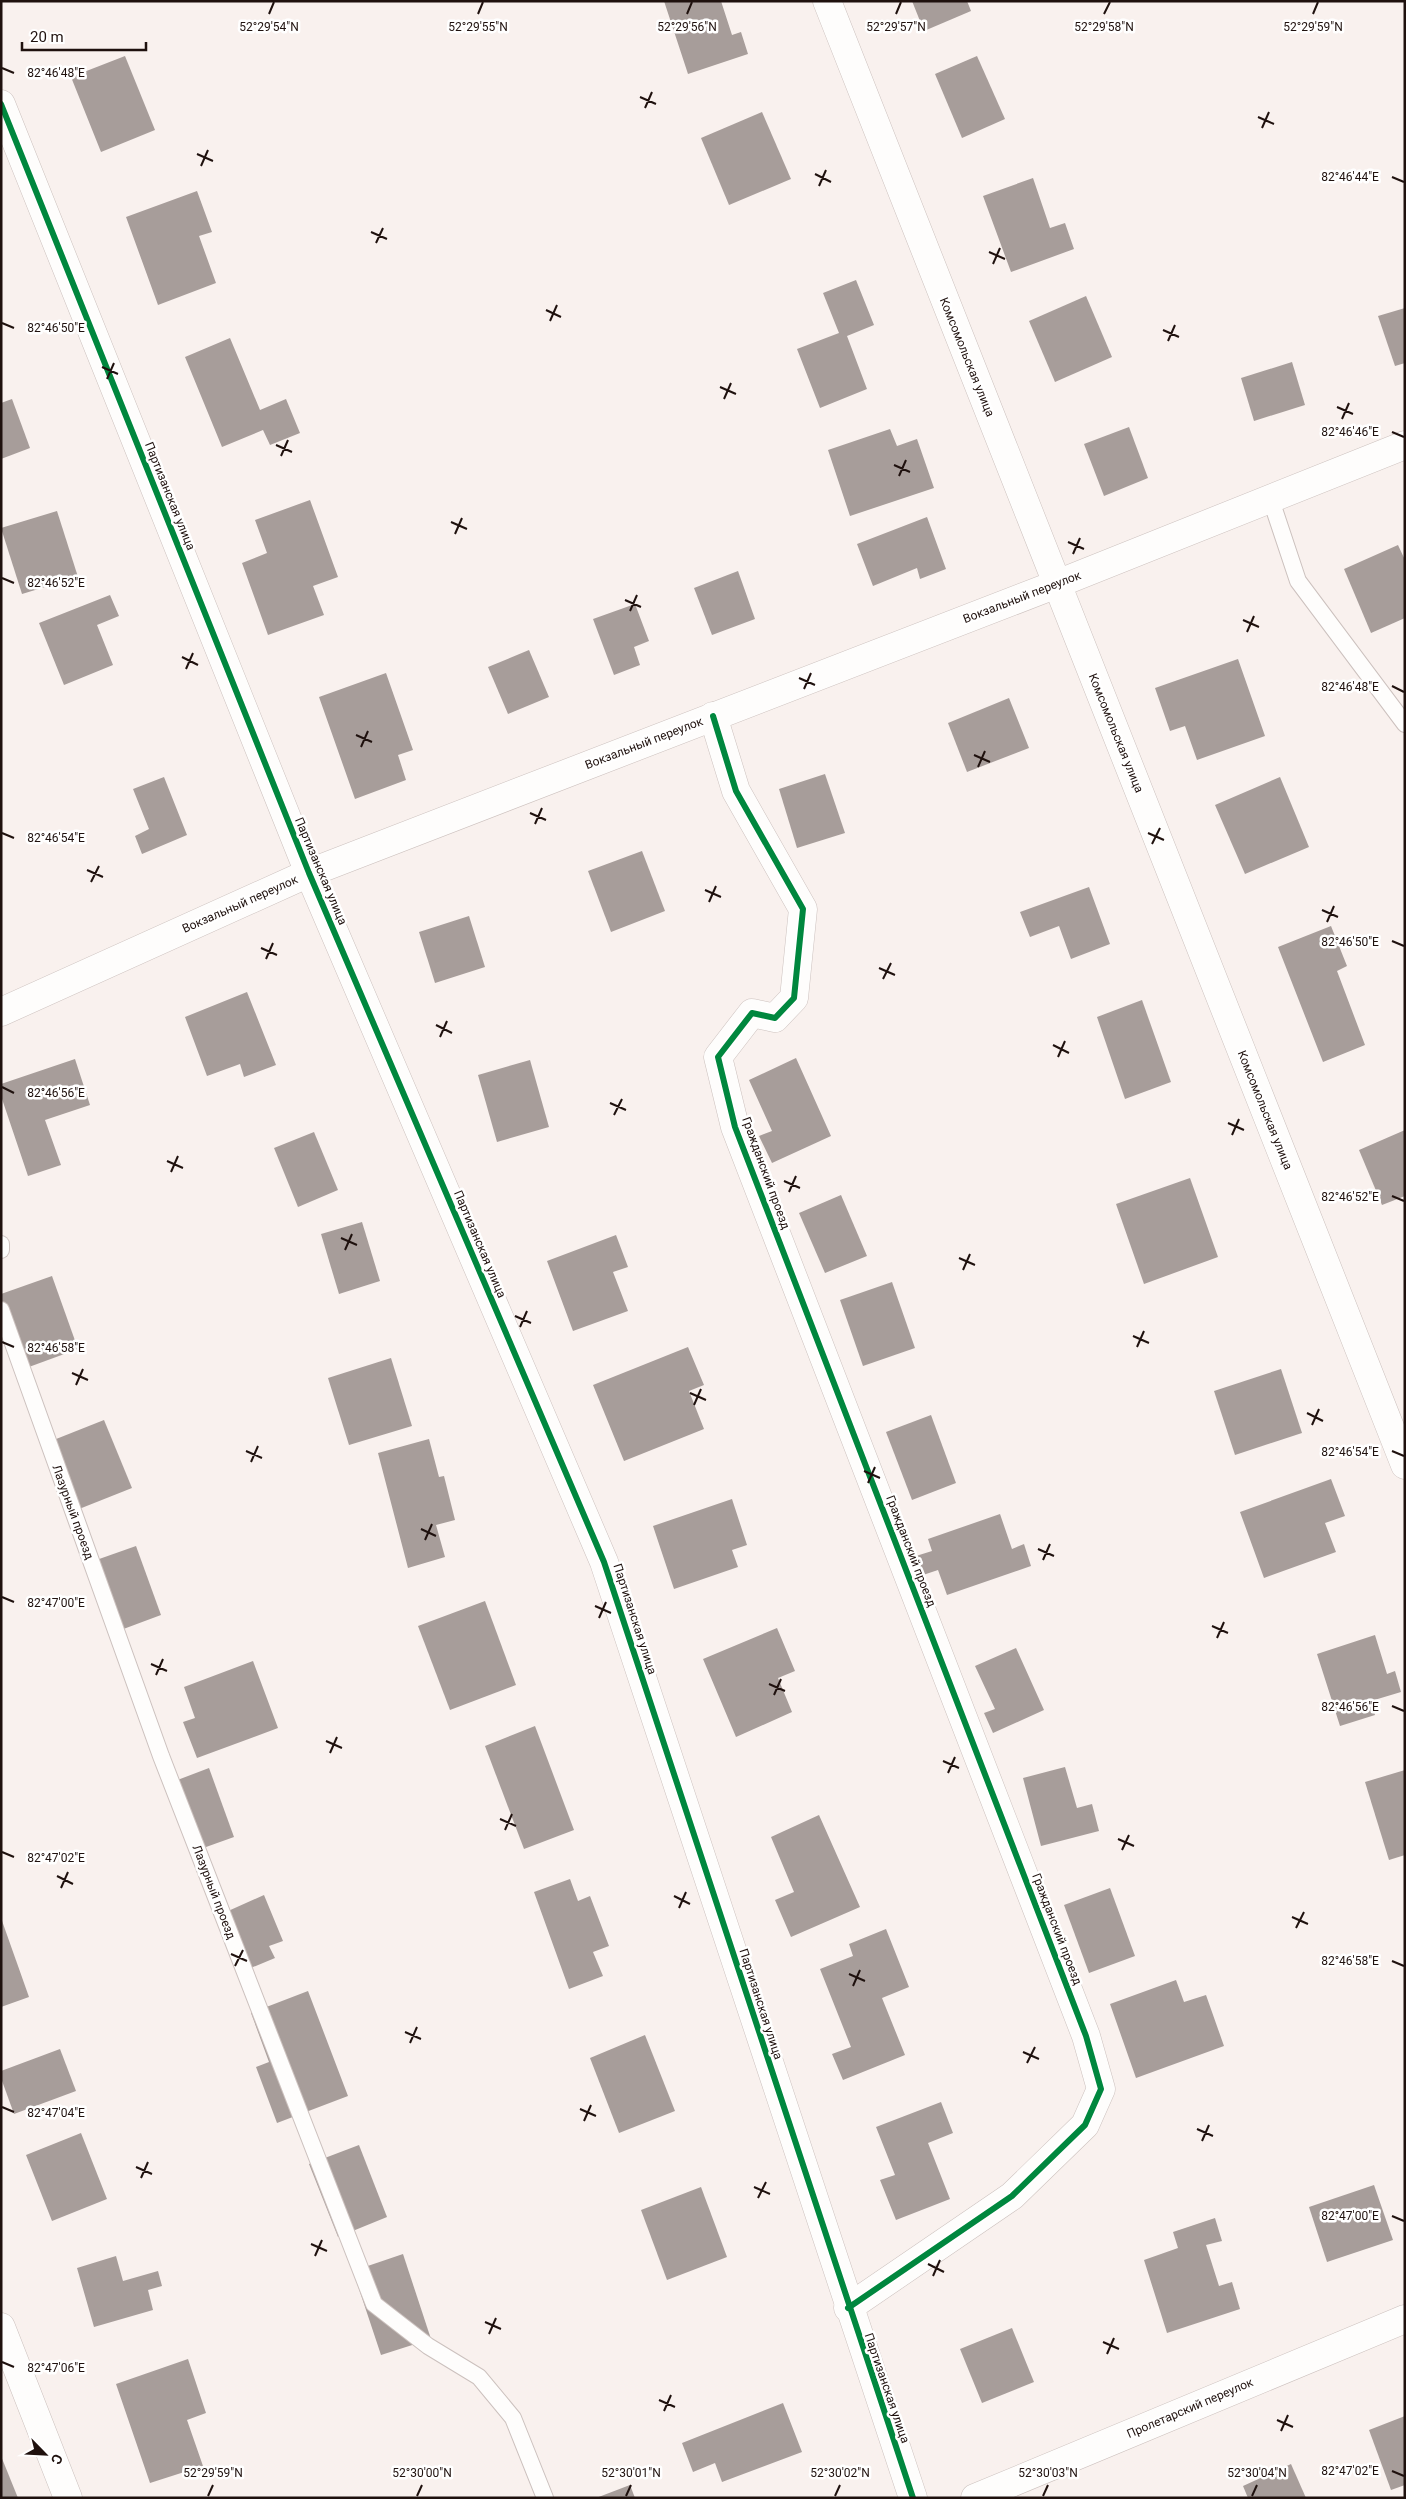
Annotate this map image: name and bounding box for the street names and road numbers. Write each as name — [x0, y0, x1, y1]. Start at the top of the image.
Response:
street label: Комсомольская улица — [937, 295, 997, 419]
street label: Партизанская улица — [142, 440, 198, 552]
street label: Вокзальный переулок — [961, 568, 1083, 626]
street label: Комсомольская улица — [1086, 671, 1146, 795]
street label: Вокзальный переулок — [583, 714, 705, 772]
street label: Партизанская улица — [292, 815, 350, 927]
street label: Вокзальный переулок — [180, 872, 300, 936]
street label: Комсомольская улица — [1235, 1048, 1295, 1172]
street label: Гражданский проезд — [739, 1115, 793, 1231]
street label: Партизанская улица — [451, 1188, 509, 1300]
street label: Лазурный проезд — [49, 1463, 97, 1561]
street label: Гражданский проезд — [883, 1493, 939, 1609]
street label: Партизанская улица — [611, 1562, 659, 1676]
street label: Лазурный проезд — [190, 1843, 238, 1941]
street label: Гражданский проезд — [1029, 1871, 1085, 1987]
street label: Партизанская улица — [737, 1947, 785, 2061]
street label: Партизанская улица — [862, 2331, 912, 2445]
street label: Пролетарский переулок — [1125, 2375, 1256, 2441]

